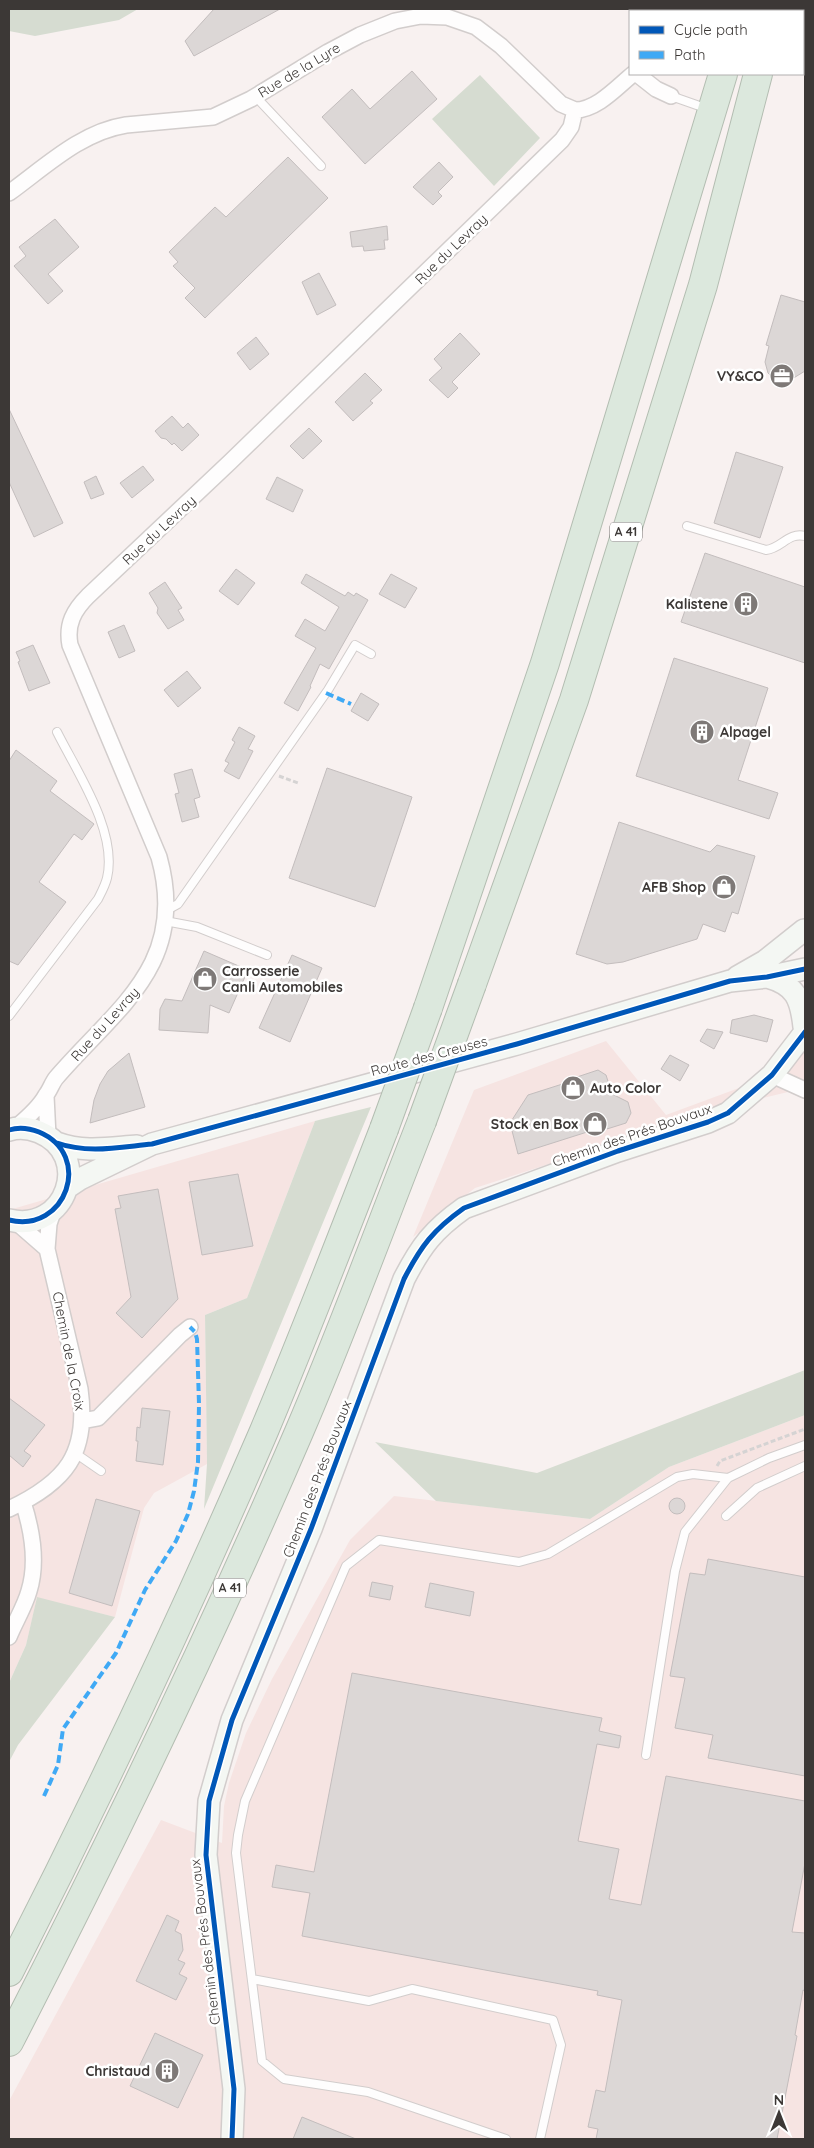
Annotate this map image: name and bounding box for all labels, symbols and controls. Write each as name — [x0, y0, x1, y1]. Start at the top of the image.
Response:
legend — [629, 10, 804, 75]
text: Cycle path — [674, 20, 748, 39]
street label: Rue de la Lyre — [255, 38, 343, 102]
text: Path — [674, 45, 706, 64]
street label: Rue du Levray — [411, 210, 491, 288]
office icon: VY&CO — [769, 363, 795, 389]
place label: VY&CO — [717, 367, 764, 385]
street label: Rue du Levray — [119, 491, 199, 569]
road number: A 41 — [610, 522, 642, 542]
building icon: Kalistene — [733, 591, 759, 617]
place label: Kalistene — [666, 595, 728, 613]
building icon: Alpagel — [689, 719, 715, 745]
place label: Alpagel — [720, 723, 771, 741]
shop icon: AFB Shop — [711, 874, 737, 900]
place label: AFB Shop — [642, 878, 706, 896]
place label: Carrosserie Canli Automobiles — [222, 962, 343, 996]
shop icon: Carrosserie Canli Automobiles — [192, 966, 218, 992]
street label: Rue du Levray — [67, 983, 143, 1065]
street label: Route des Creuses — [369, 1032, 489, 1080]
shop icon: Auto Color — [560, 1075, 586, 1101]
place label: Auto Color — [590, 1079, 661, 1097]
street label: Chemin des Prés Bouvaux — [550, 1099, 714, 1171]
shop icon: Stock en Box — [582, 1111, 608, 1137]
place label: Stock en Box — [491, 1115, 578, 1133]
street label: Chemin de la Croix — [49, 1290, 89, 1412]
street label: Chemin des Prés Bouvaux — [279, 1398, 355, 1560]
road number: A 41 — [214, 1579, 246, 1598]
street label: Chemin des Prés Bouvaux — [186, 1858, 224, 2026]
building icon: Christaud — [154, 2058, 180, 2084]
place label: Christaud — [86, 2062, 150, 2080]
north arrow — [754, 2088, 804, 2138]
text: N — [774, 2091, 784, 2109]

